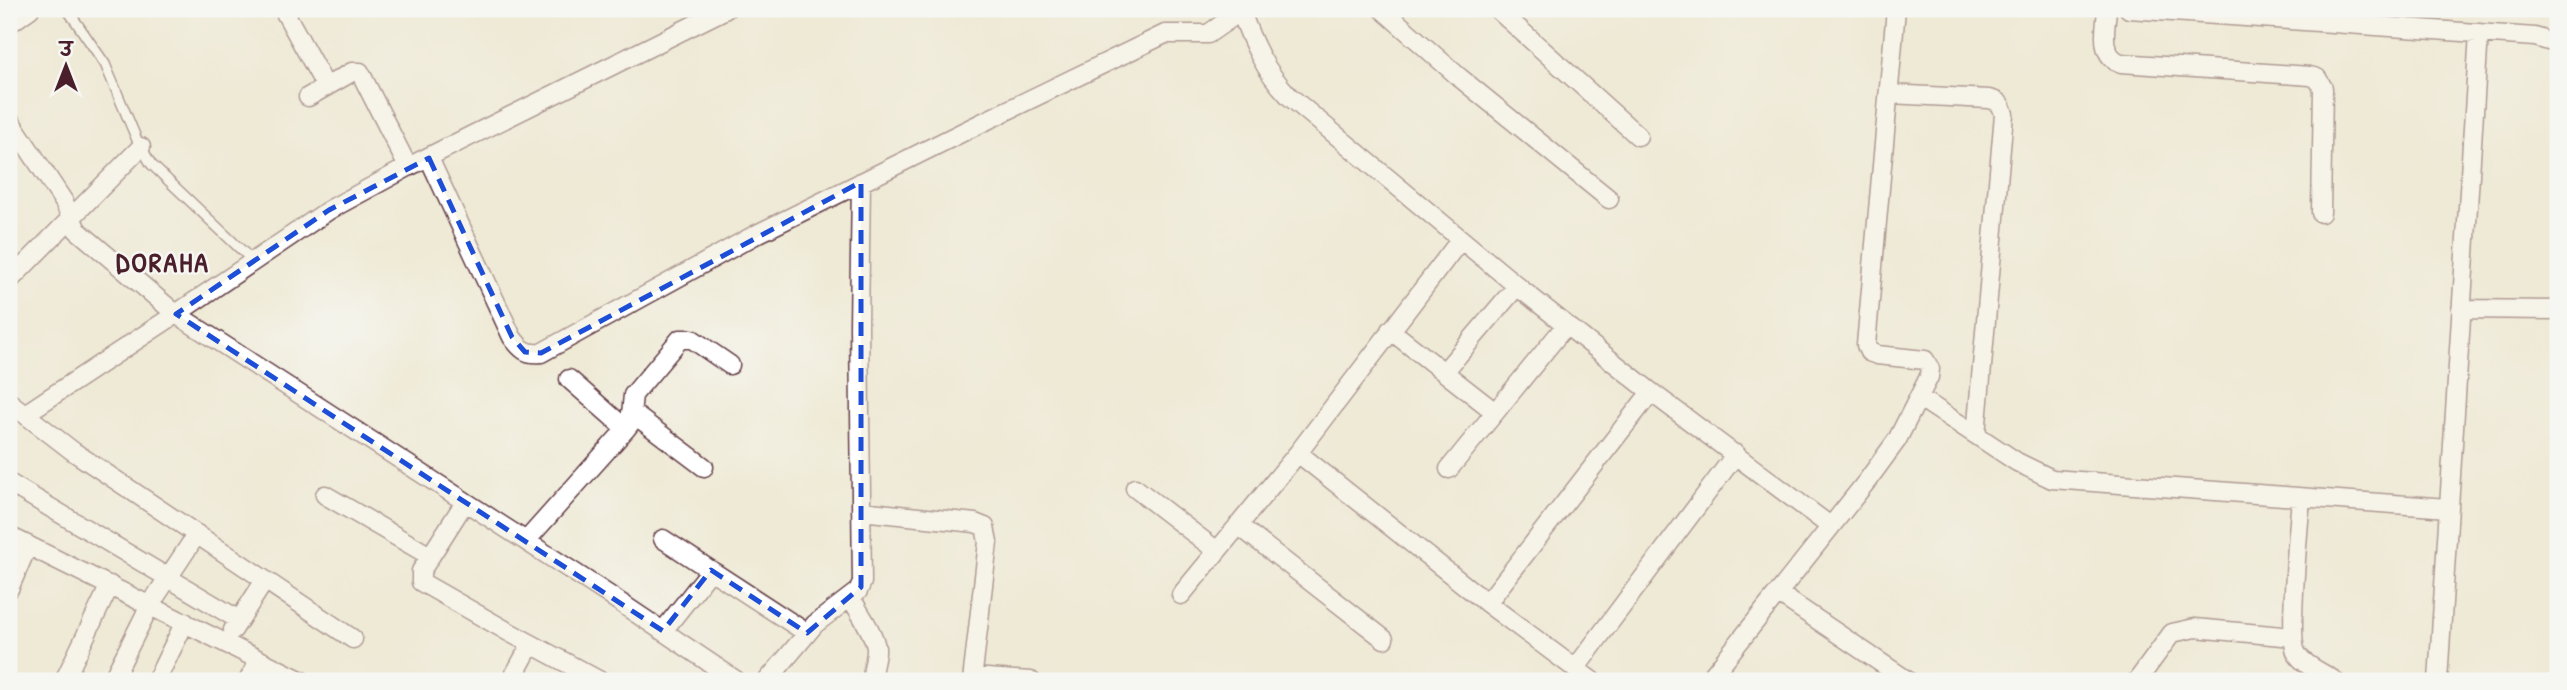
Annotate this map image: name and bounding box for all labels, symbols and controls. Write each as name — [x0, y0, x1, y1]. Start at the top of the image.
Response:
north arrow — [32, 32, 102, 102]
text: उ — [58, 36, 75, 62]
district label: DORAHA — [116, 243, 210, 281]

